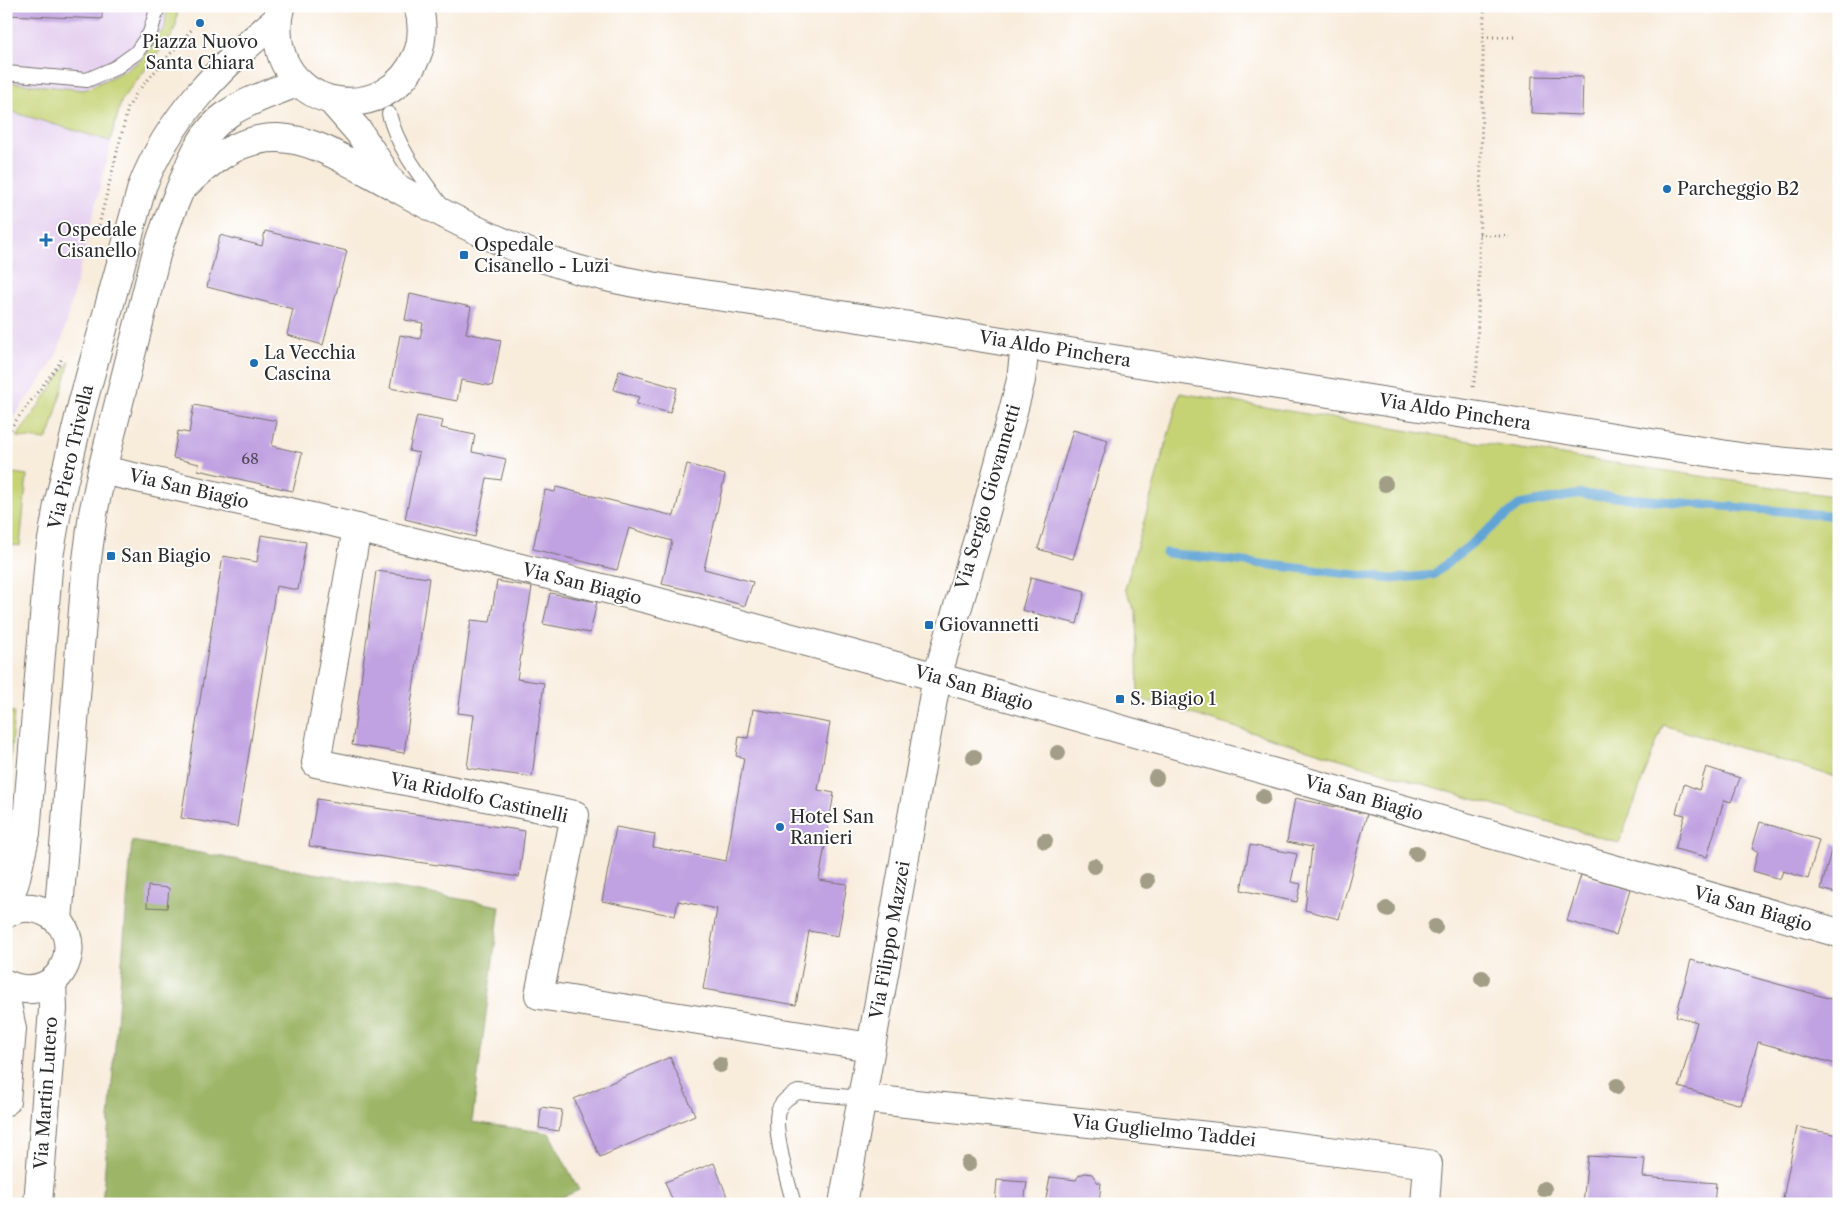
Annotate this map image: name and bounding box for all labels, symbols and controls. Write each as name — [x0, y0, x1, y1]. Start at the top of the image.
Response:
marker: Piazza Nuovo Santa Chiara — [194, 17, 206, 29]
place label: Piazza Nuovo Santa Chiara — [142, 31, 258, 74]
place label: Parcheggio B2 — [1677, 178, 1799, 200]
marker: Parcheggio B2 — [1661, 183, 1673, 195]
place label: Ospedale Cisanello — [57, 219, 137, 262]
marker: Ospedale Cisanello — [39, 233, 53, 247]
place label: Ospedale Cisanello - Luzi — [474, 234, 610, 277]
marker: Ospedale Cisanello - Luzi — [458, 249, 470, 261]
street label: Via Aldo Pinchera — [976, 326, 1133, 372]
place label: La Vecchia Cascina — [264, 342, 356, 385]
marker: La Vecchia Cascina — [248, 357, 260, 369]
street label: Via Piero Trivella — [43, 382, 98, 532]
street label: Via Aldo Pinchera — [1376, 389, 1533, 435]
street label: Via Sergio Giovannetti — [951, 401, 1025, 593]
house number: 68 — [241, 449, 259, 468]
street label: Via San Biagio — [126, 464, 251, 513]
place label: San Biagio — [121, 545, 211, 567]
marker: San Biagio — [105, 550, 117, 562]
street label: Via San Biagio — [519, 558, 644, 609]
place label: Giovannetti — [939, 614, 1040, 636]
marker: Giovannetti — [923, 619, 935, 631]
street label: Via San Biagio — [911, 660, 1036, 715]
place label: S. Biagio 1 — [1130, 688, 1217, 710]
marker: S. Biagio 1 — [1114, 693, 1126, 705]
street label: Via Ridolfo Castinelli — [387, 768, 570, 828]
street label: Via San Biagio — [1301, 770, 1426, 825]
place label: Hotel San Ranieri — [790, 806, 874, 849]
marker: Hotel San Ranieri — [774, 821, 786, 833]
street label: Via Filippo Mazzei — [865, 859, 915, 1022]
street label: Via San Biagio — [1690, 881, 1815, 936]
street label: Via Martin Lutero — [30, 1016, 62, 1171]
street label: Via Guglielmo Taddei — [1070, 1110, 1258, 1152]

